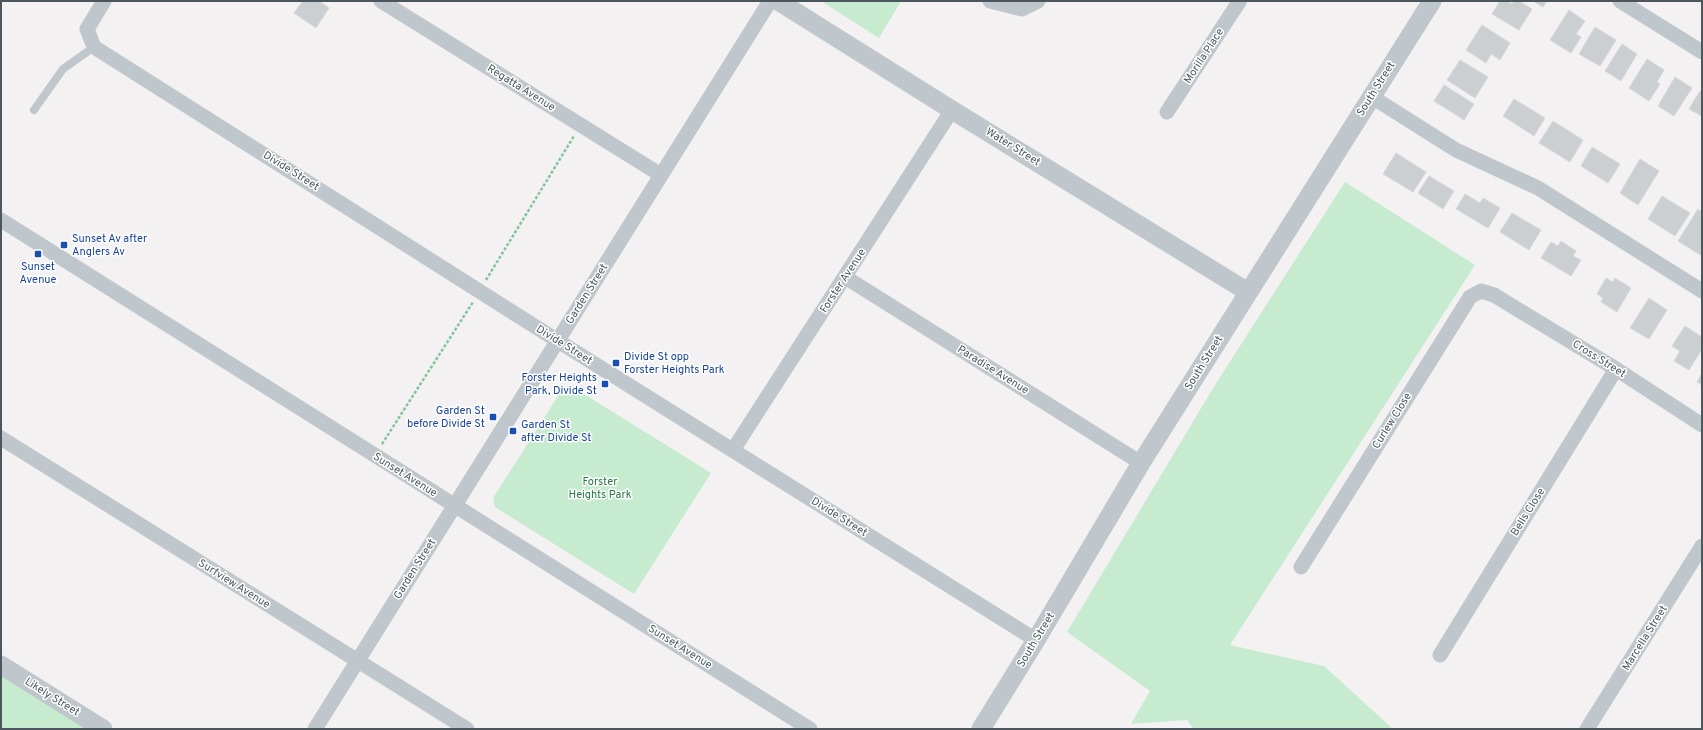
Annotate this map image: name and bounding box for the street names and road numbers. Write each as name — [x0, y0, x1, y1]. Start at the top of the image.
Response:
street label: Morilla Place — [1181, 26, 1227, 86]
street label: South Street — [1354, 59, 1398, 119]
street label: Regatta Avenue — [484, 61, 558, 115]
street label: Water Street — [983, 125, 1043, 169]
street label: Divide Street — [260, 148, 322, 194]
street label: Forster Avenue — [817, 246, 869, 316]
street label: Garden Street — [563, 261, 611, 327]
street label: Divide Street — [533, 322, 595, 368]
street label: South Street — [1182, 333, 1226, 393]
street label: Cross Street — [1570, 337, 1628, 381]
street label: Paradise Avenue — [955, 342, 1031, 398]
street label: Curlew Close — [1369, 390, 1415, 452]
street label: Sunset Avenue — [370, 450, 440, 500]
street label: Bells Close — [1508, 485, 1548, 539]
street label: Divide Street — [808, 494, 870, 540]
street label: Garden Street — [391, 536, 439, 602]
street label: Surfview Avenue — [195, 556, 273, 612]
street label: Marcella Street — [1619, 603, 1671, 673]
street label: South Street — [1014, 610, 1058, 670]
street label: Sunset Avenue — [645, 622, 715, 672]
street label: Likely Street — [22, 675, 82, 719]

